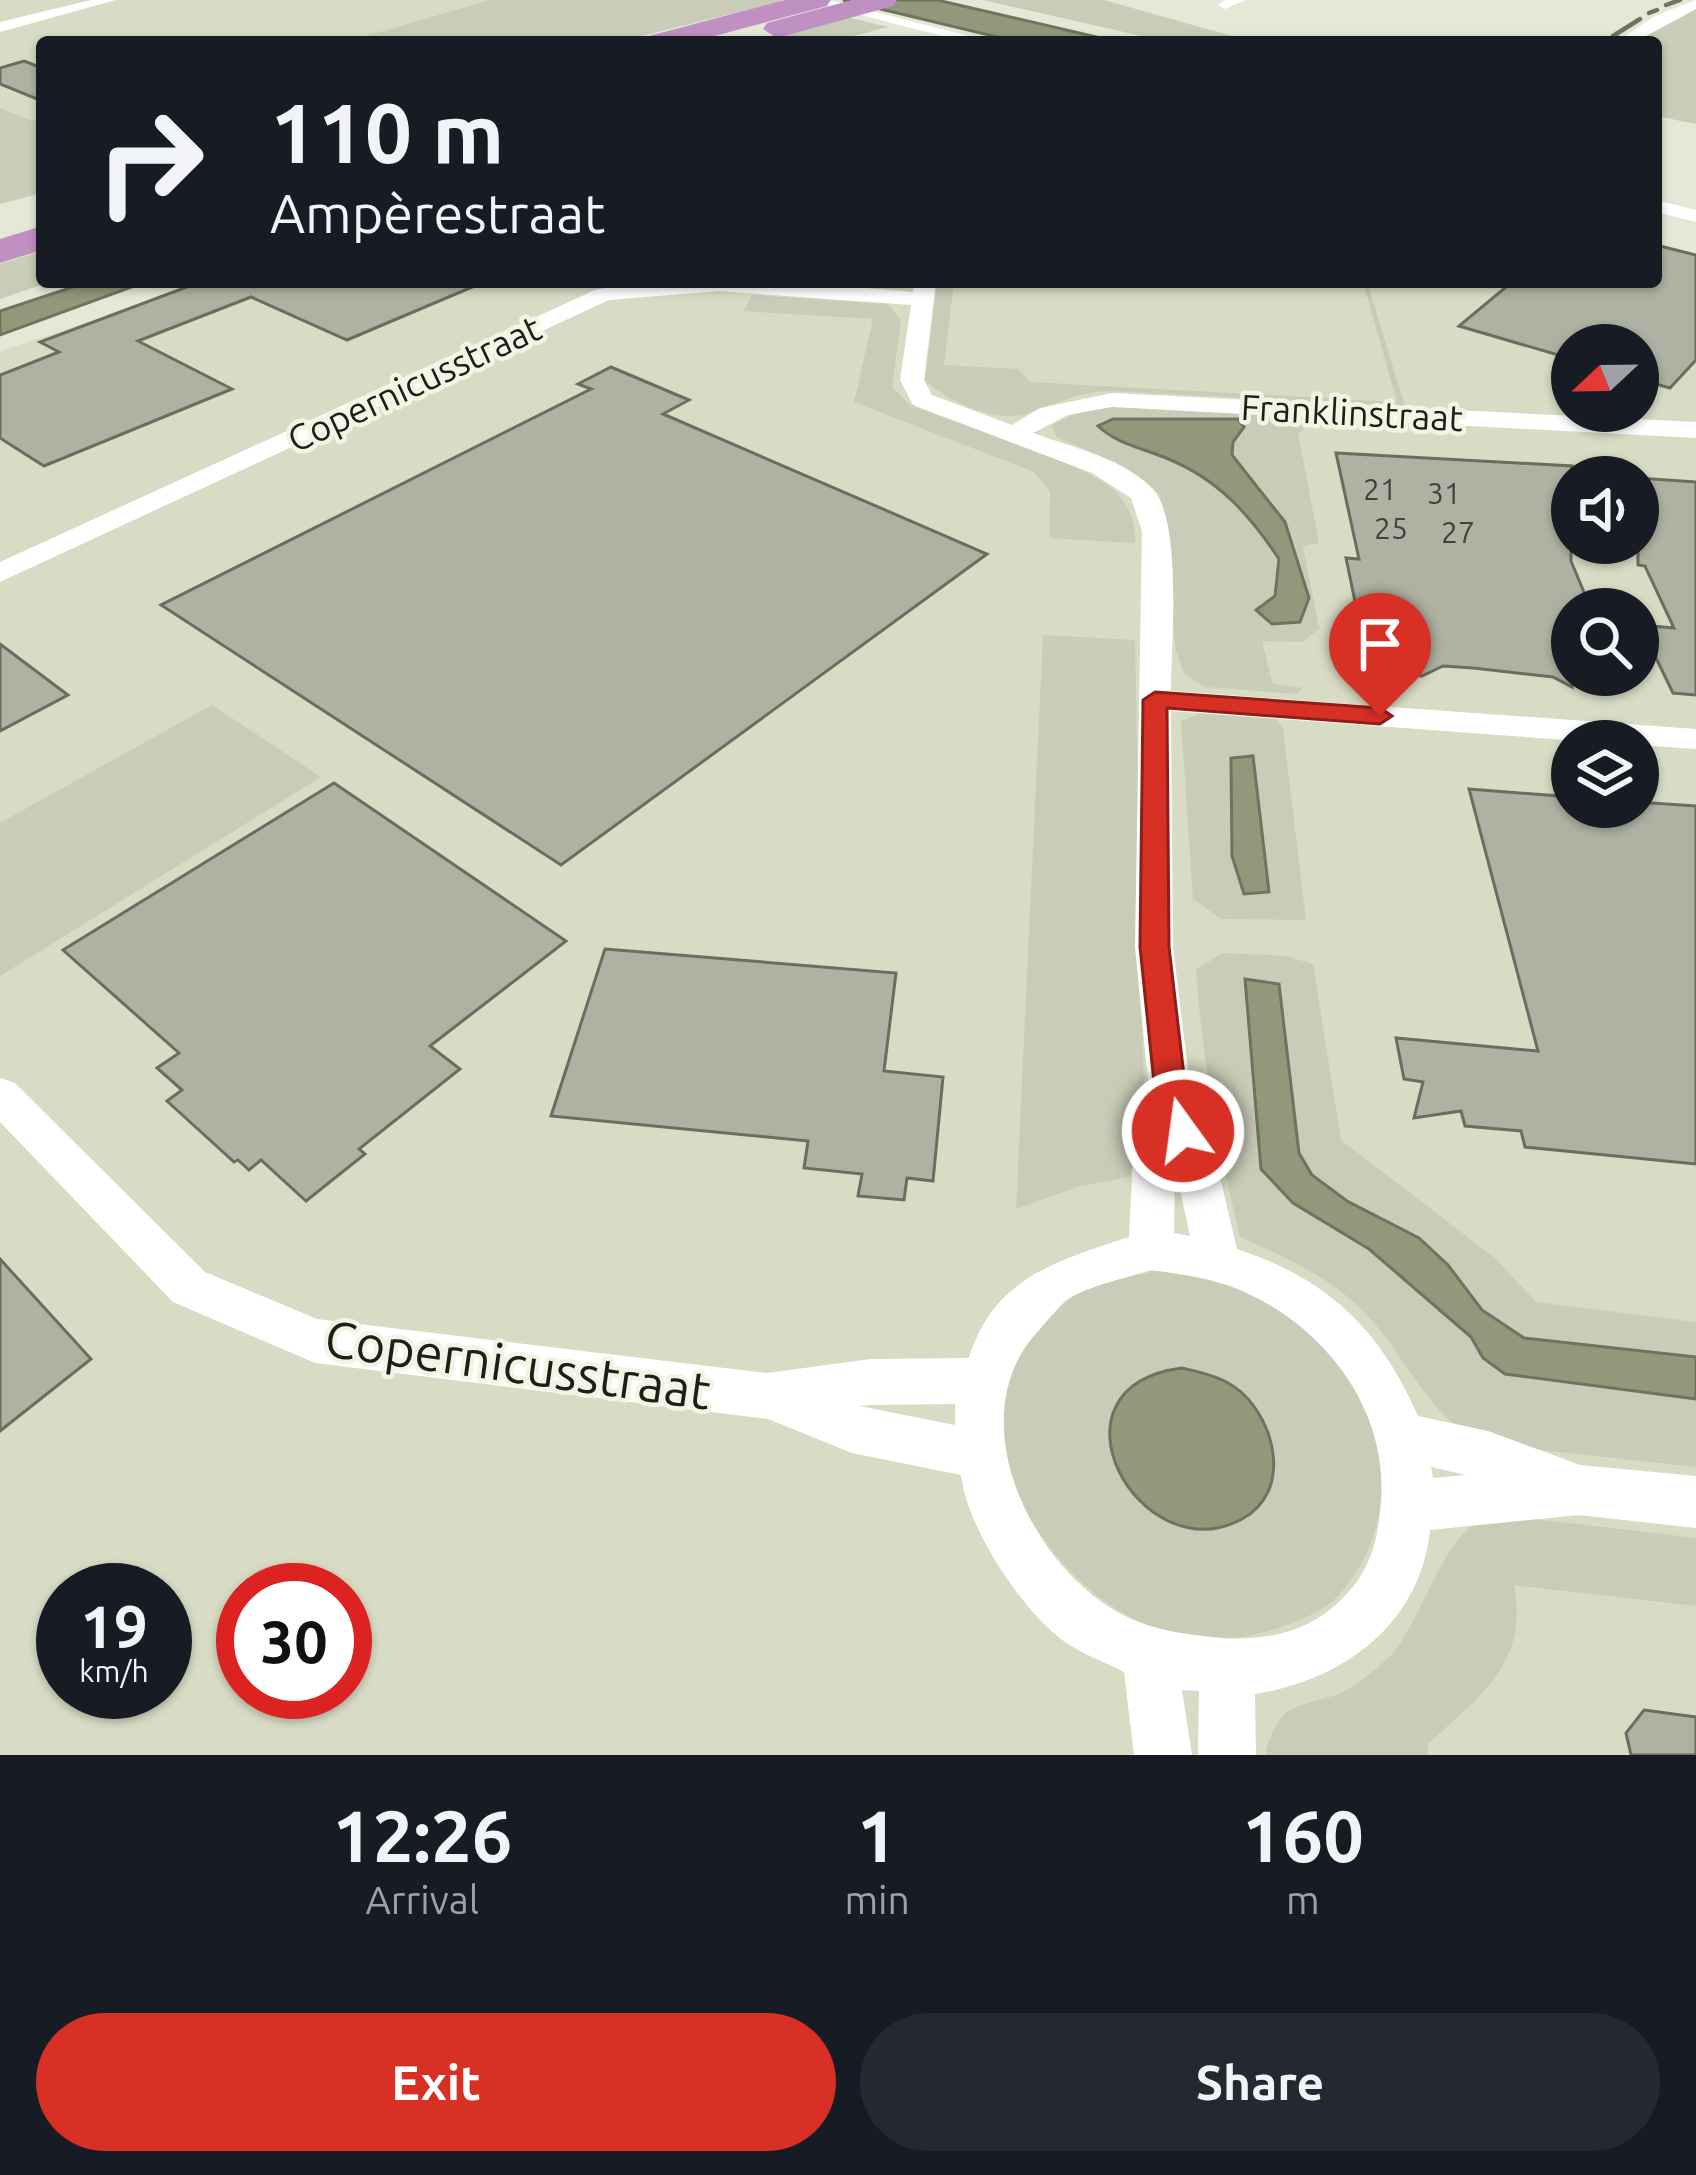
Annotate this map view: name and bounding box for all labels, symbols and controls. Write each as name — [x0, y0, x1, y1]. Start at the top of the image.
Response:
icon: right — [72, 84, 228, 240]
text: 110 m — [270, 85, 504, 179]
text: Ampèrestraat — [270, 183, 605, 243]
street label: Copernicusstraat — [281, 306, 547, 460]
north arrow — [1551, 324, 1659, 432]
map controls — [1551, 324, 1659, 828]
street label: Franklinstraat — [1240, 386, 1464, 438]
button: sound — [1551, 456, 1659, 564]
house number: 21 — [1363, 472, 1397, 506]
house number: 31 — [1427, 476, 1461, 510]
house number: 25 — [1374, 511, 1408, 545]
house number: 27 — [1441, 515, 1475, 549]
button: search — [1551, 588, 1659, 696]
pin — [1329, 593, 1431, 716]
icon: arrive — [1347, 611, 1413, 677]
button: layers — [1551, 720, 1659, 828]
position arrow — [1120, 1068, 1246, 1194]
street label: Copernicusstraat — [321, 1308, 715, 1420]
speed limit sign: 30 — [216, 1563, 372, 1719]
text: 19 — [80, 1592, 148, 1659]
text: km/h — [79, 1654, 149, 1688]
text: 12:26 — [332, 1795, 512, 1876]
text: 1 — [857, 1795, 897, 1876]
text: 160 — [1242, 1795, 1364, 1876]
text: Arrival — [365, 1878, 479, 1921]
text: min — [844, 1878, 910, 1921]
text: m — [1286, 1878, 1320, 1921]
button: Exit — [36, 2013, 836, 2151]
button: Share — [860, 2013, 1660, 2151]

